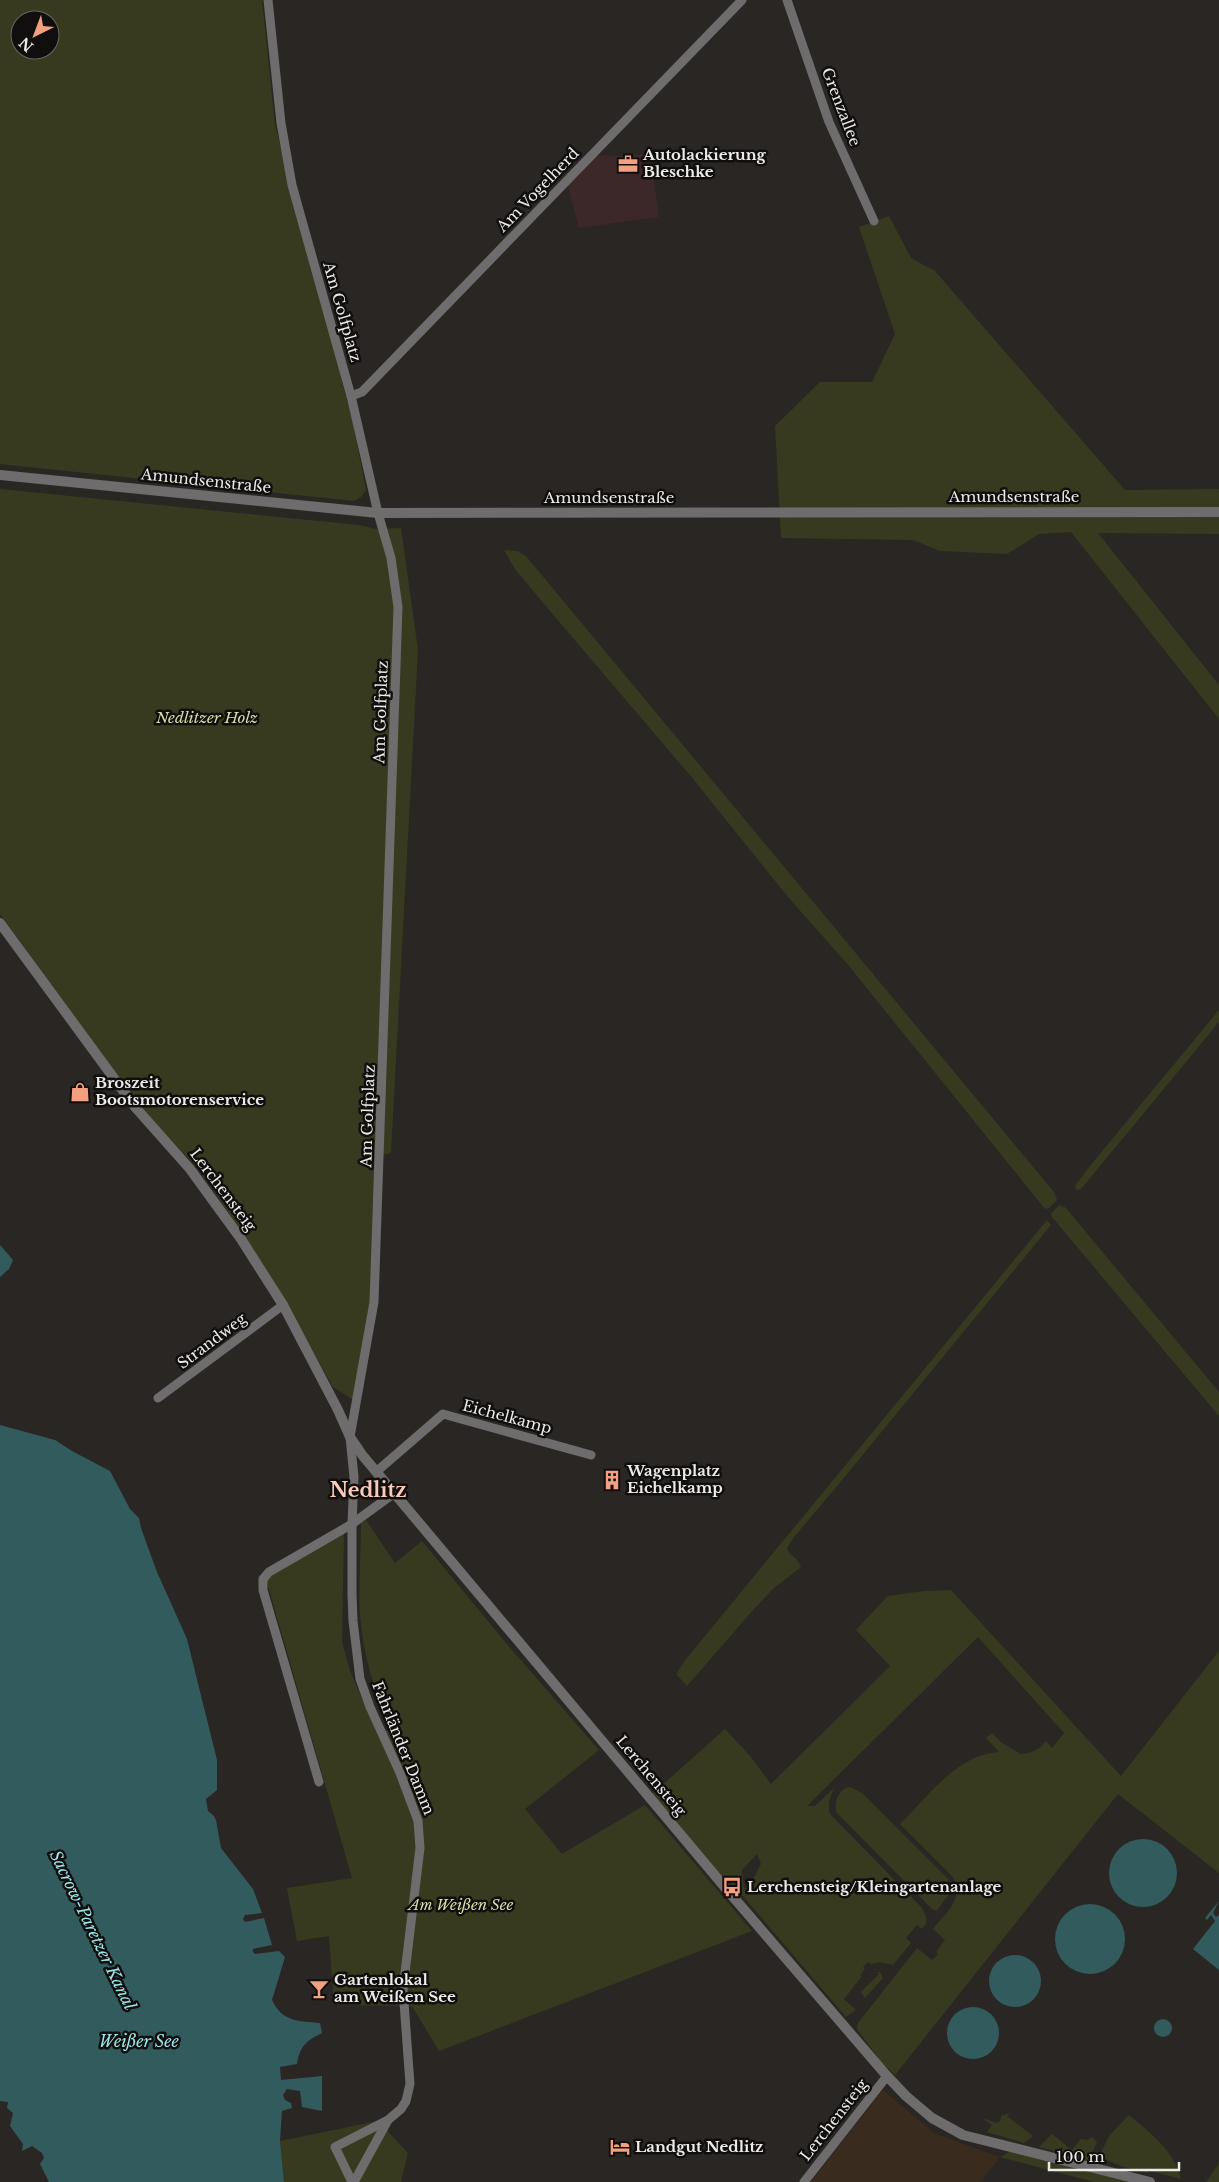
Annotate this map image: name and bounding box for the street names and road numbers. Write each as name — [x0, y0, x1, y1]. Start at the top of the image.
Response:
street label: Grenzallee — [818, 65, 865, 149]
street label: Am Vogelherd — [492, 143, 583, 237]
street label: Am Golfplatz — [319, 259, 366, 364]
street label: Amundsenstraße — [139, 464, 272, 497]
street label: Amundsenstraße — [948, 487, 1079, 506]
street label: Amundsenstraße — [543, 488, 674, 507]
street label: Am Golfplatz — [369, 660, 392, 765]
street label: Am Golfplatz — [356, 1064, 379, 1169]
street label: Lerchensteig — [186, 1144, 261, 1236]
street label: Strandweg — [174, 1308, 251, 1373]
street label: Eichelkamp — [460, 1395, 554, 1438]
street label: Fahrländer Damm — [368, 1678, 439, 1817]
street label: Lerchensteig — [612, 1732, 691, 1820]
street label: Lerchensteig — [796, 2074, 872, 2165]

